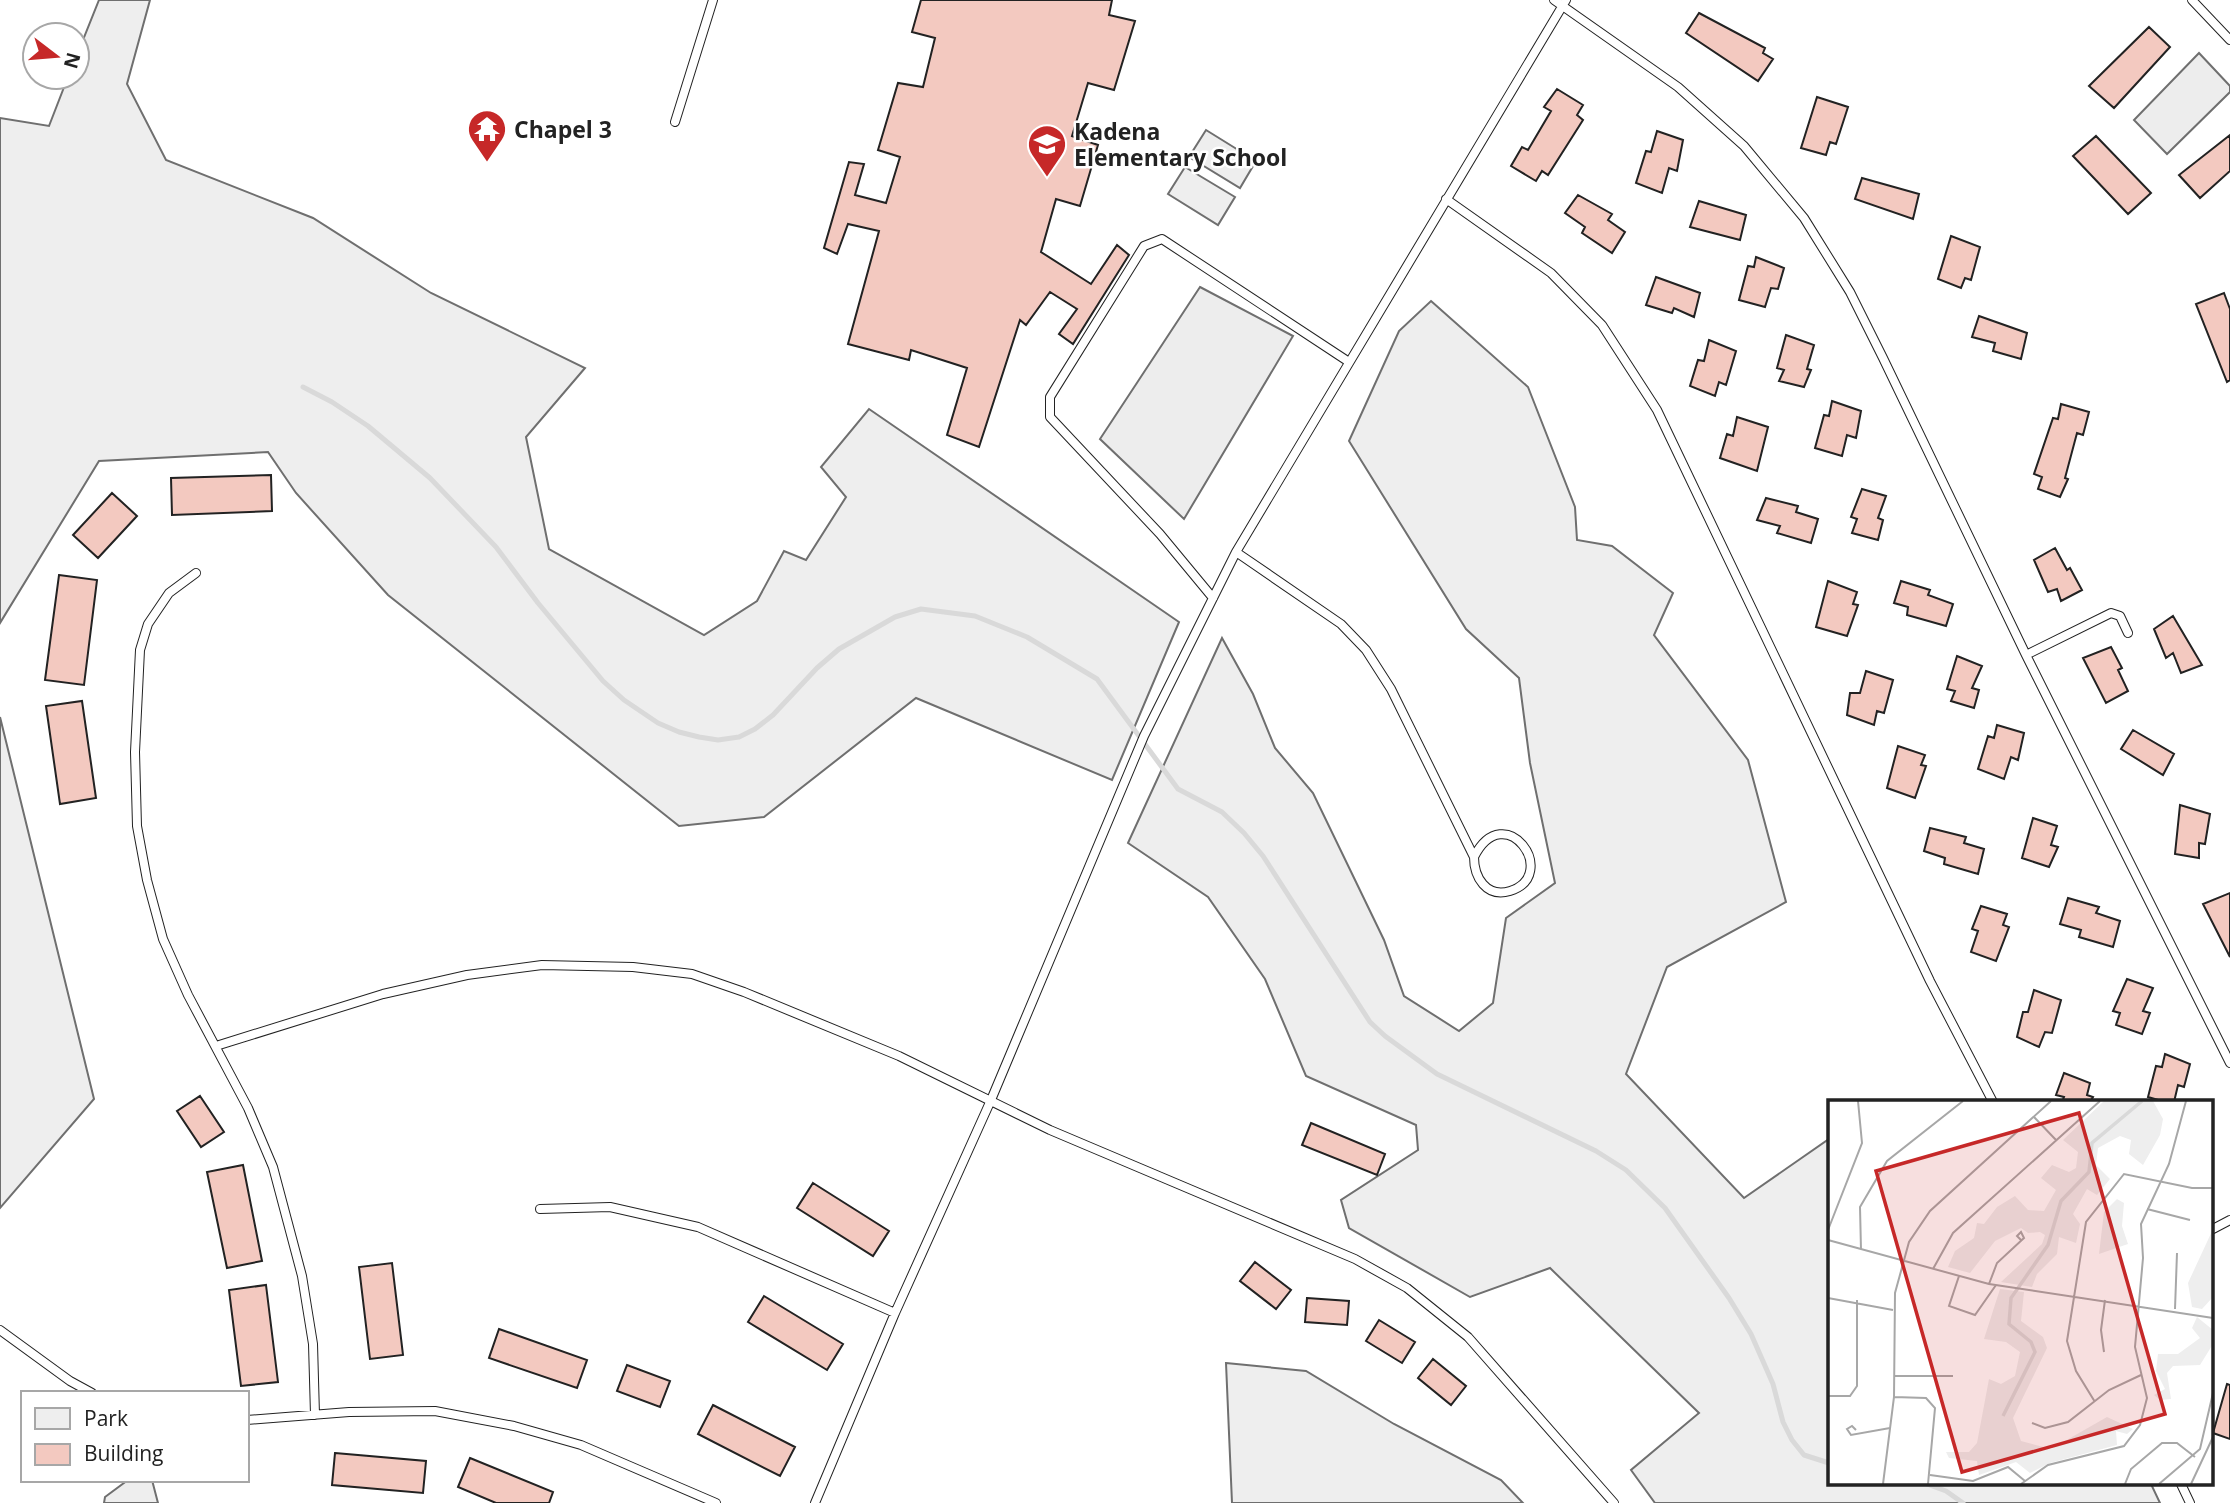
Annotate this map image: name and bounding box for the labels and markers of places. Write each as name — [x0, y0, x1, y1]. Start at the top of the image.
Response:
temple icon: Chapel 3 — [466, 108, 508, 163]
place label: Chapel 3 — [514, 113, 612, 145]
place label: Kadena Elementary School — [1074, 115, 1287, 173]
school or university icon: Kadena Elementary School — [1026, 123, 1068, 178]

